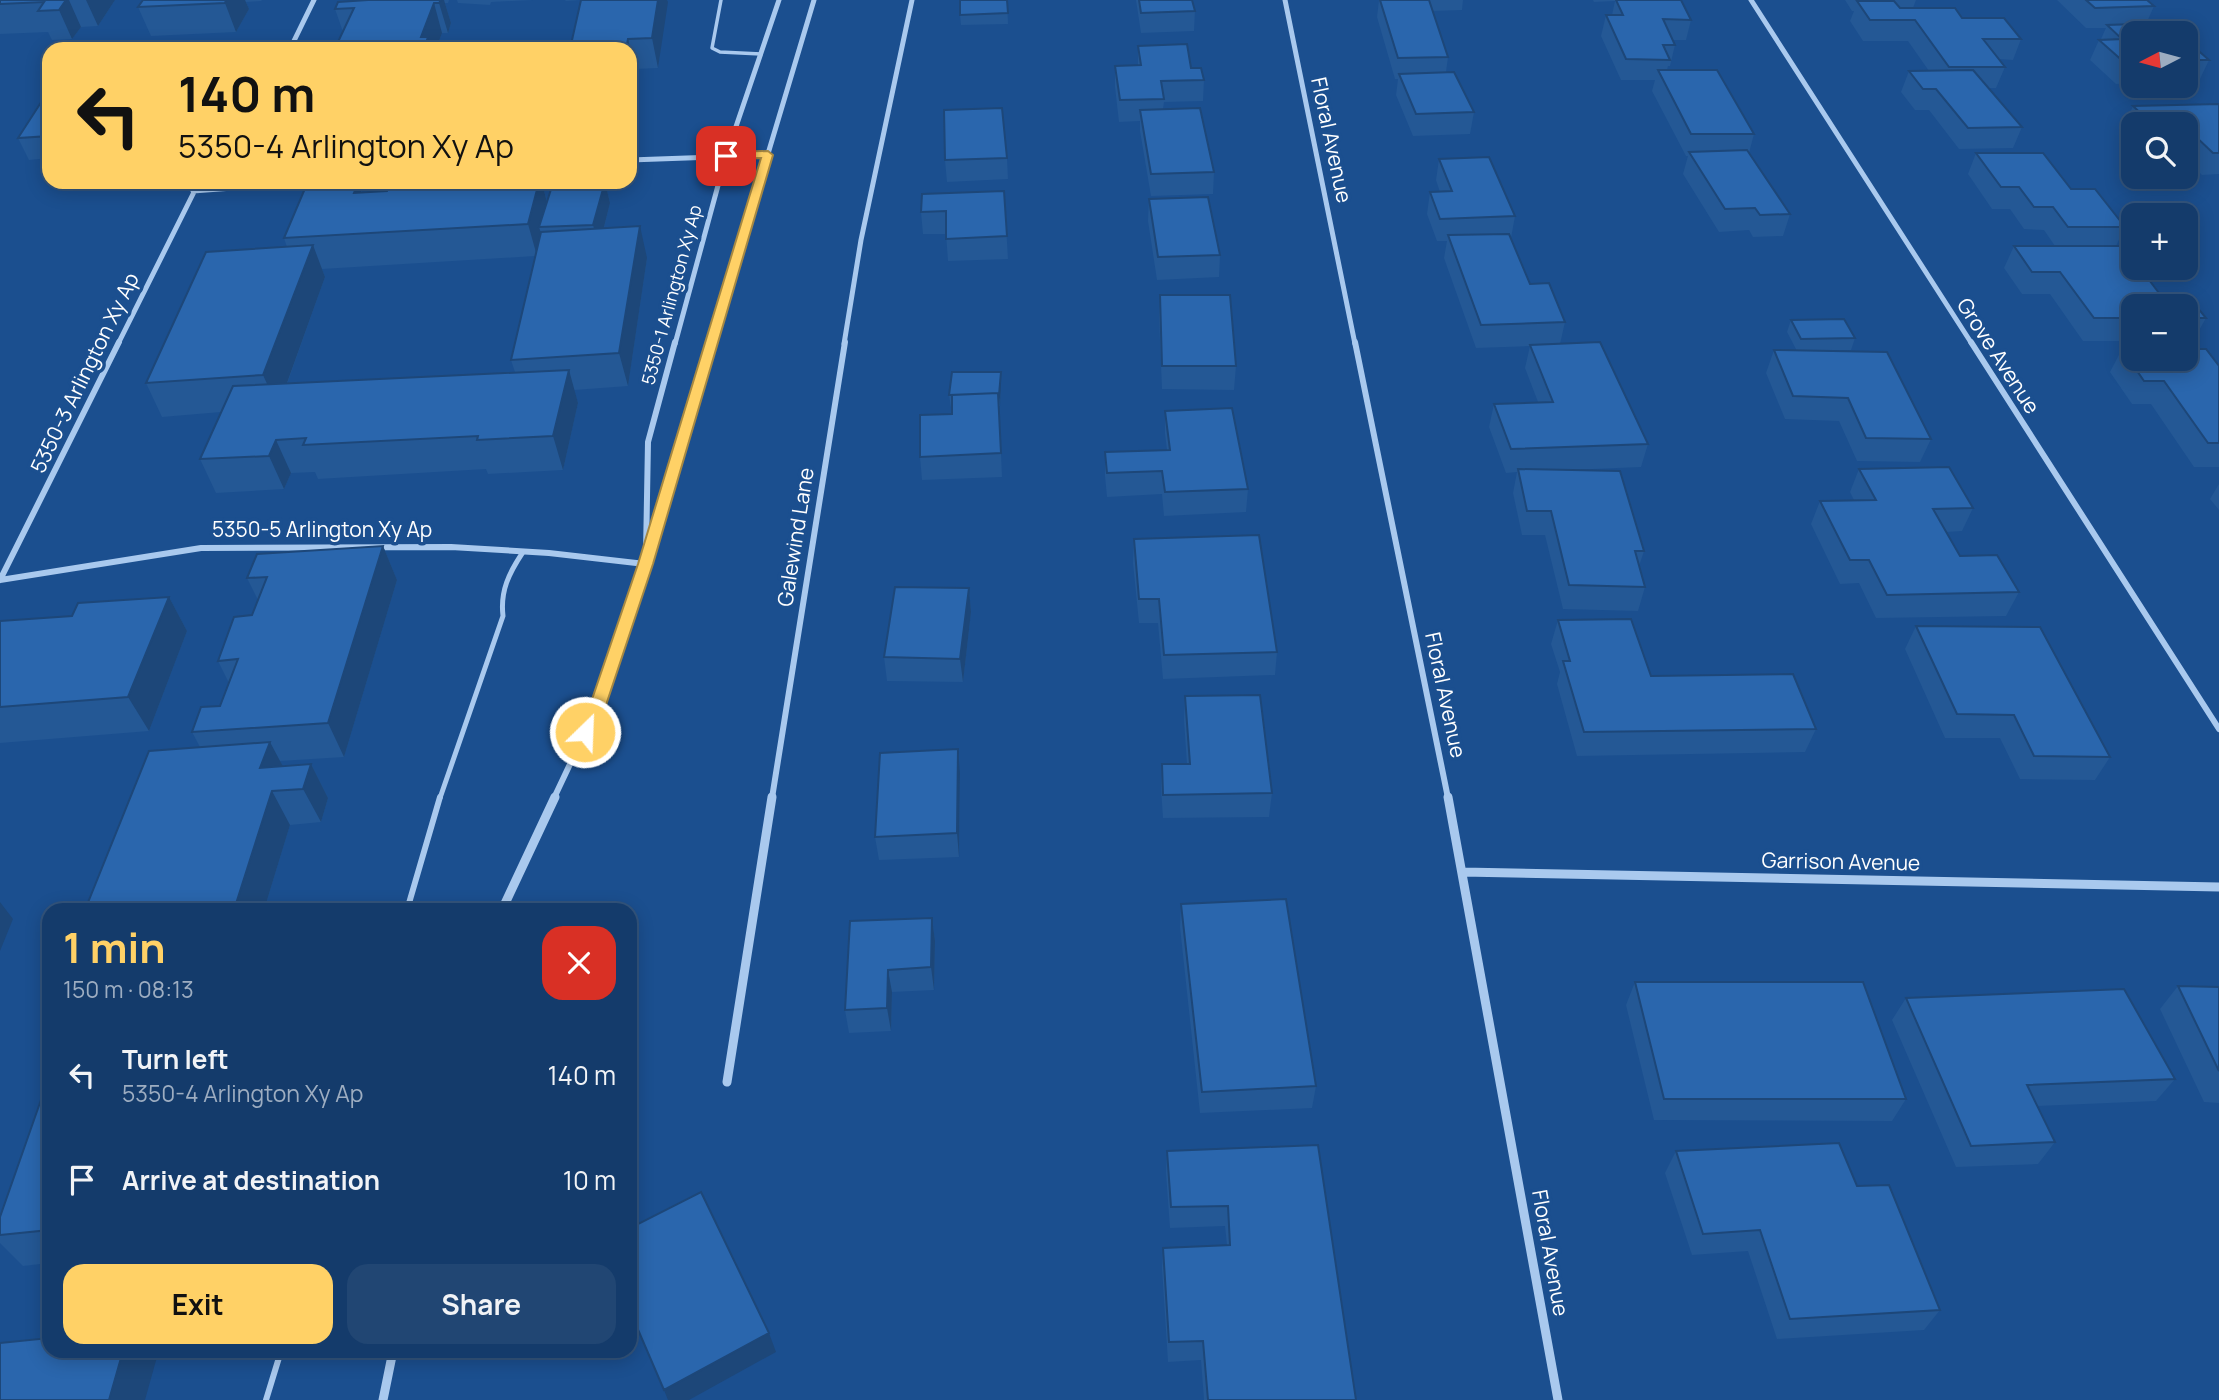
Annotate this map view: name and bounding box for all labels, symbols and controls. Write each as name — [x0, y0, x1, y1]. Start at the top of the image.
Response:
north arrow — [2121, 21, 2198, 98]
map controls — [2121, 21, 2198, 371]
text: 140 m — [178, 60, 315, 127]
icon: left — [63, 70, 154, 161]
street label: Floral Avenue — [1305, 74, 1359, 205]
button: search — [2121, 112, 2198, 189]
text: 5350-4 Arlington Xy Ap — [178, 124, 514, 168]
pin — [696, 126, 756, 186]
icon: arrive — [707, 137, 745, 175]
street label: 5350-1 Arlington Xy Ap — [635, 202, 707, 387]
button: + — [2121, 203, 2198, 280]
street label: 5350-3 Arlington Xy Ap — [23, 268, 145, 477]
street label: Grove Avenue — [1951, 292, 2047, 419]
button: − — [2121, 294, 2198, 371]
street label: Galewind Lane — [770, 465, 820, 608]
street label: 5350-5 Arlington Xy Ap — [212, 515, 432, 543]
street label: Floral Avenue — [1419, 629, 1473, 760]
position arrow — [548, 695, 622, 769]
street label: Garrison Avenue — [1762, 846, 1921, 876]
text: 1 min — [63, 918, 166, 976]
button: close — [542, 926, 616, 1000]
text: 150 m · 08:13 — [63, 973, 194, 1005]
text: Turn left — [122, 1041, 229, 1077]
icon: left — [63, 1056, 101, 1094]
text: 140 m — [547, 1057, 616, 1093]
text: 5350-4 Arlington Xy Ap — [122, 1077, 364, 1109]
icon: arrive — [63, 1161, 101, 1199]
text: Arrive at destination — [122, 1162, 380, 1198]
text: 10 m — [563, 1162, 616, 1198]
street label: Floral Avenue — [1526, 1188, 1576, 1318]
button: Exit — [63, 1264, 333, 1344]
button: Share — [347, 1264, 616, 1344]

